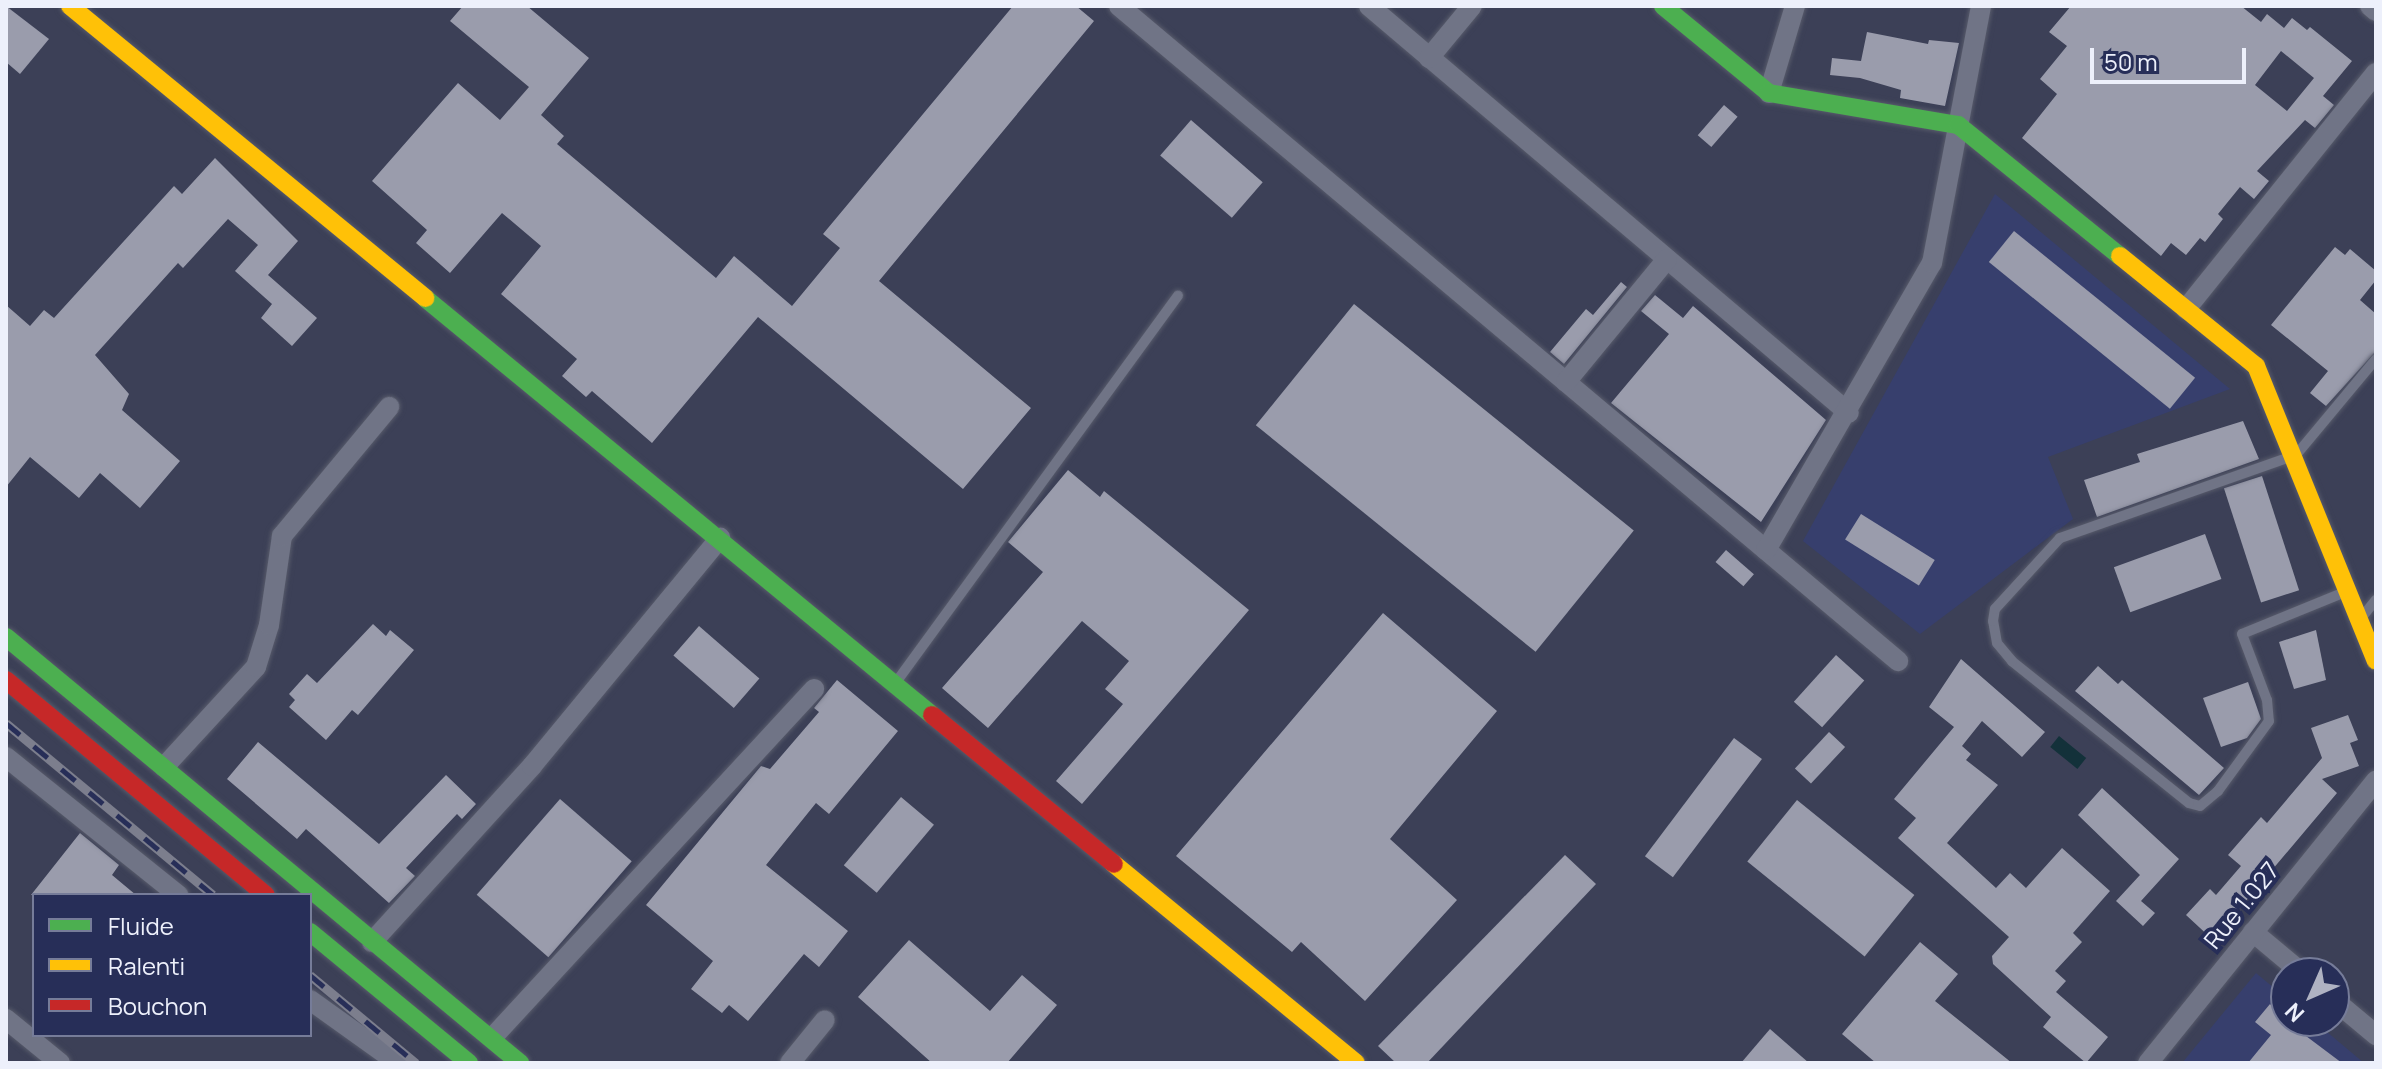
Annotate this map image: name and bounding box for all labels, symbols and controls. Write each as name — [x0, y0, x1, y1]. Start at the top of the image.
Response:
scale bar — [2094, 32, 2250, 82]
text: 50 m — [2104, 45, 2158, 78]
street label: Rue 1.027 — [2197, 856, 2285, 954]
legend — [32, 893, 312, 1037]
text: Fluide — [108, 909, 174, 942]
text: Ralenti — [108, 949, 185, 982]
north arrow — [2270, 957, 2350, 1037]
text: Bouchon — [108, 989, 207, 1022]
text: N — [2278, 996, 2311, 1029]

